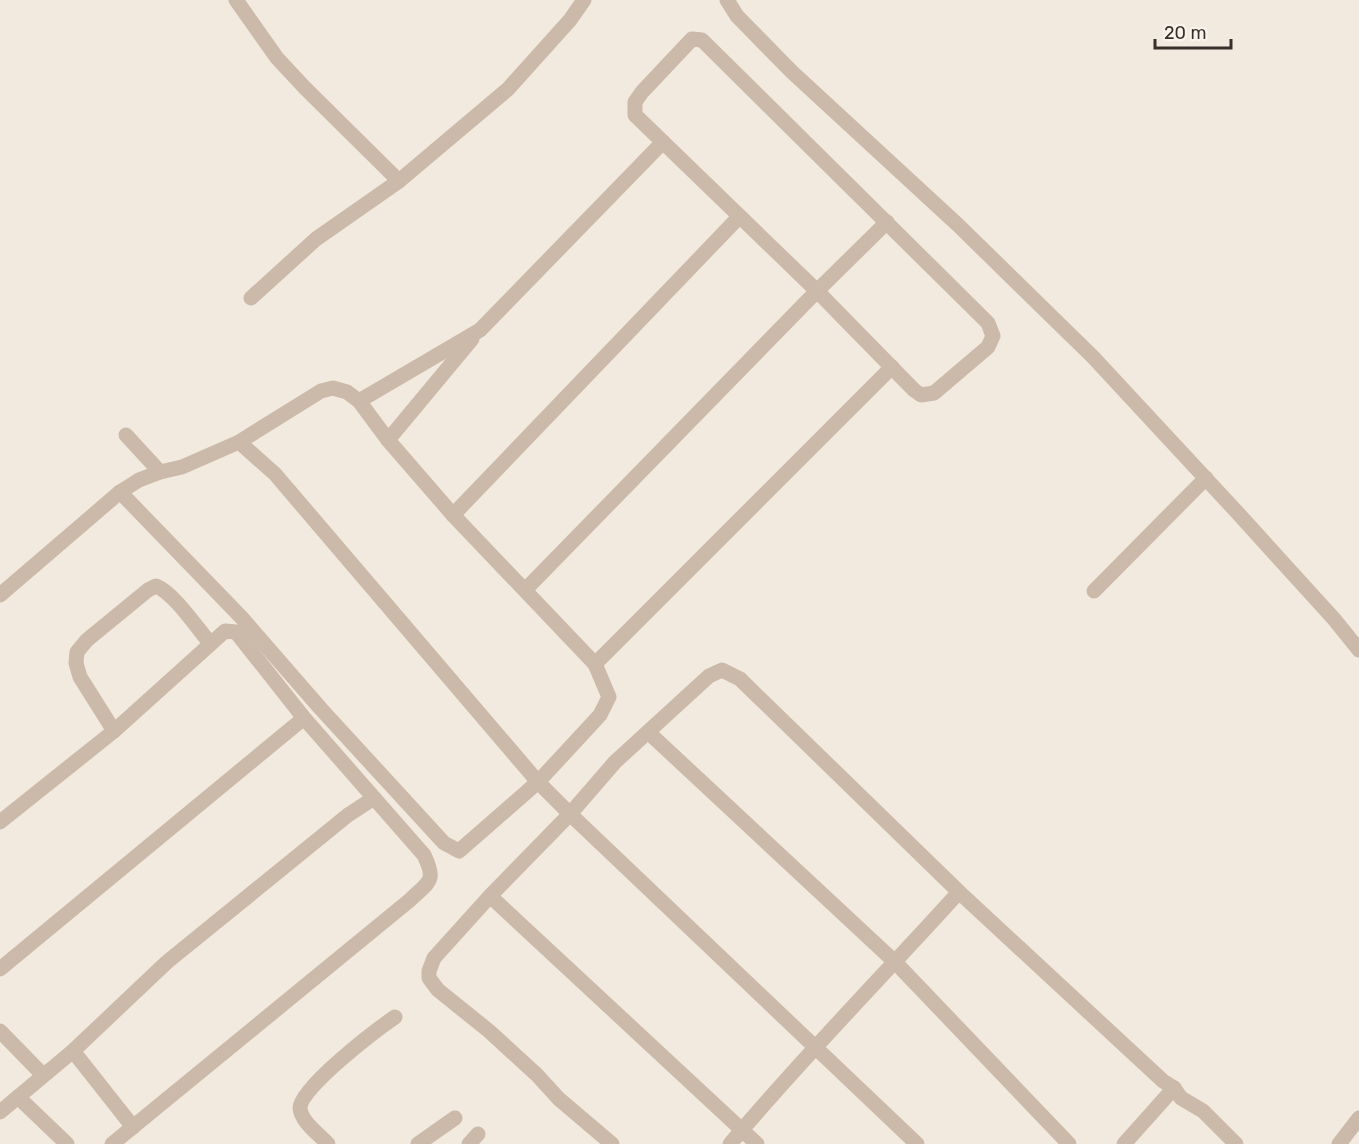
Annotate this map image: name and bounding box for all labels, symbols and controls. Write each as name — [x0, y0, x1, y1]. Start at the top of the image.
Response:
scale bar — [1155, 12, 1232, 50]
text: 20 m — [1164, 22, 1206, 44]

